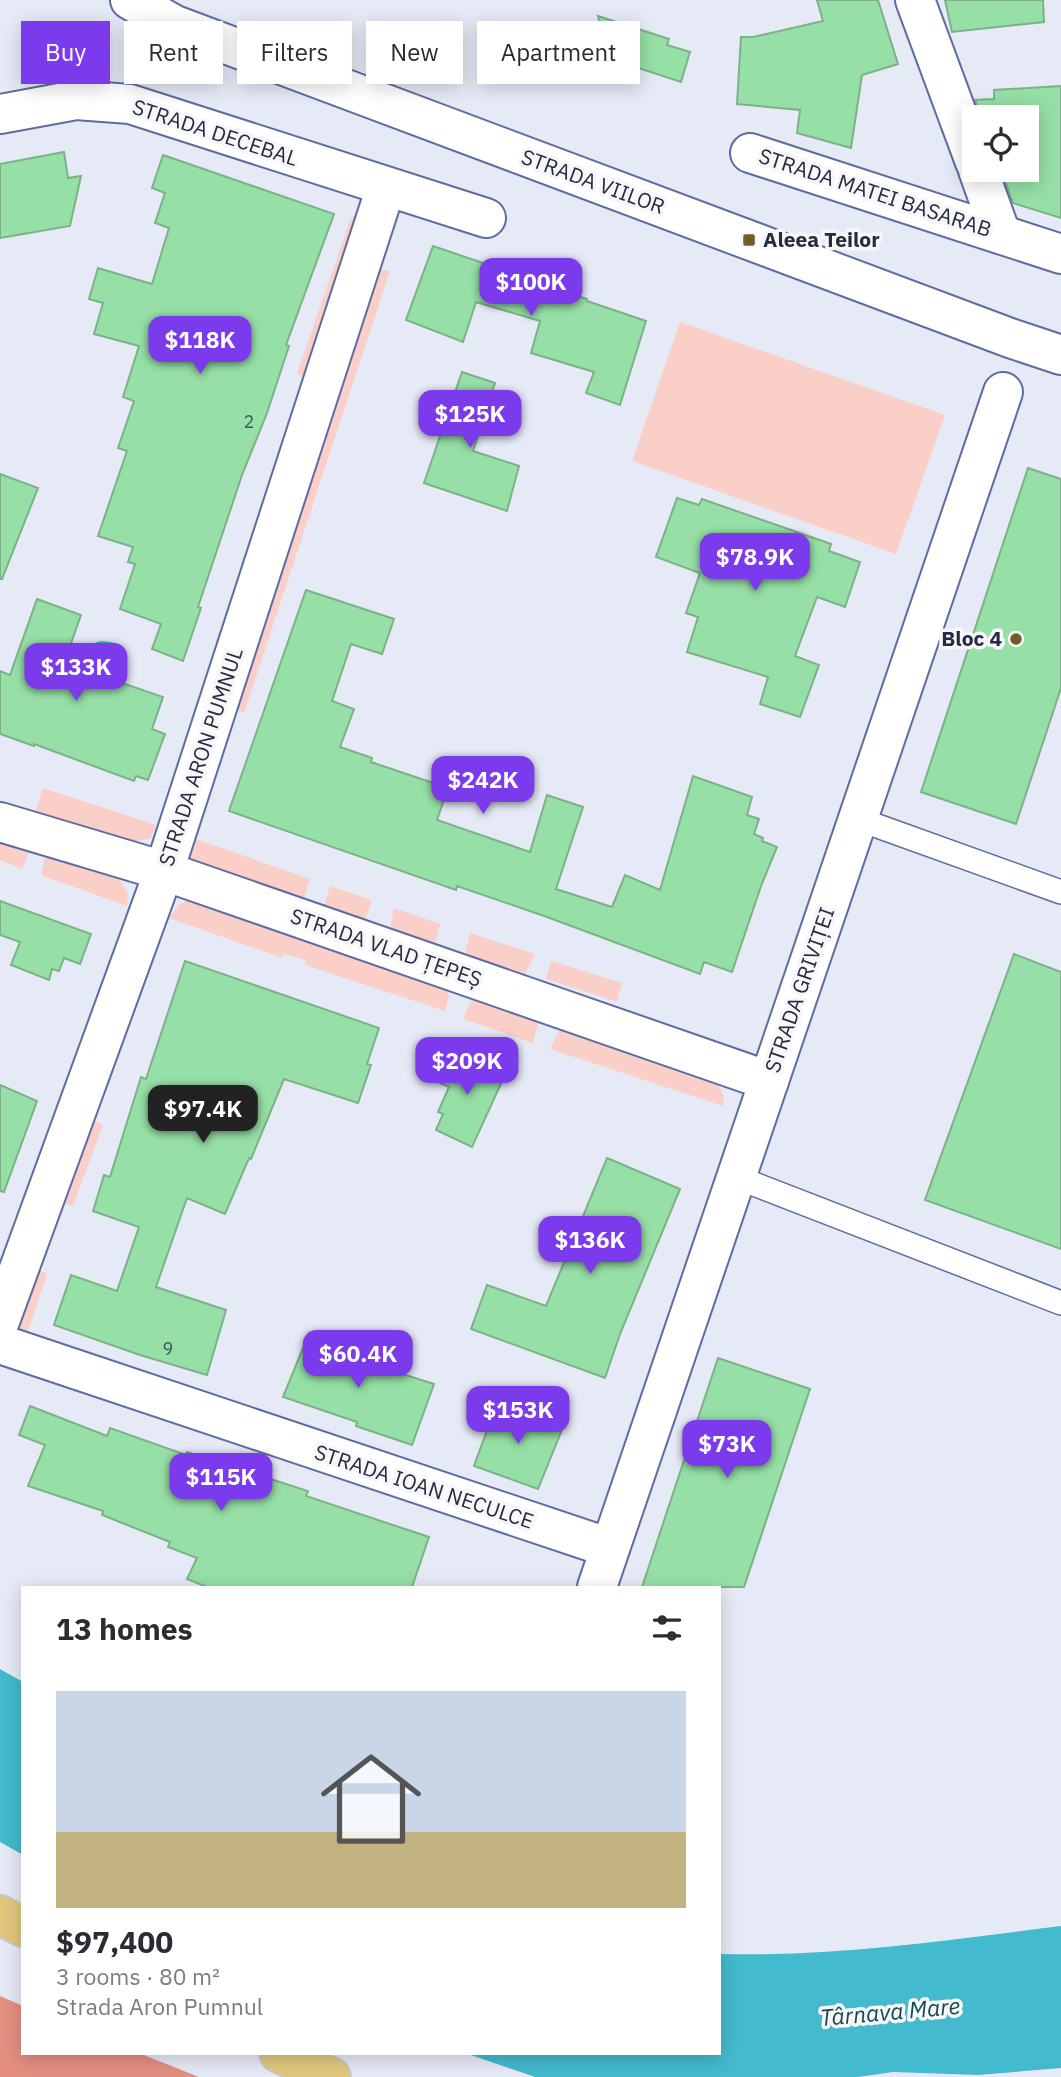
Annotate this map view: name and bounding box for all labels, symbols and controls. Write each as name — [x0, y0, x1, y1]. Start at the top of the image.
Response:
chip: Buy — [21, 21, 110, 84]
chip: Rent — [124, 21, 223, 84]
chip: Filters — [237, 21, 352, 84]
chip: New — [366, 21, 463, 84]
chip: Apartment — [477, 21, 640, 84]
street label: STRADA DECEBAL — [129, 92, 302, 172]
map controls — [962, 105, 1039, 182]
button: locate — [962, 105, 1039, 182]
street label: STRADA MATEI BASARAB — [755, 141, 995, 243]
street label: STRADA VIILOR — [518, 142, 669, 220]
place label: Aleea Teilor — [763, 225, 880, 253]
marker: Aleea Teilor — [741, 232, 757, 248]
pin: $100K — [482, 258, 580, 318]
text: $100K — [495, 266, 567, 296]
pin: $118K — [151, 316, 249, 376]
text: $118K — [164, 324, 236, 354]
pin: $125K — [421, 391, 519, 450]
text: $125K — [434, 398, 506, 428]
house number: 2 — [244, 410, 254, 433]
pin: $78.9K — [698, 534, 812, 593]
text: $78.9K — [716, 541, 794, 571]
place label: Bloc 4 — [941, 624, 1002, 652]
marker: Bloc 4 — [1008, 631, 1024, 647]
pin: $133K — [27, 644, 125, 703]
street label: STRADA ARON PUMNUL — [151, 644, 249, 869]
text: $133K — [40, 651, 112, 681]
pin: $242K — [434, 756, 532, 816]
text: $242K — [447, 764, 519, 794]
street label: STRADA VLAD ȚEPEȘ — [287, 901, 486, 993]
street label: STRADA GRIVIȚEI — [758, 903, 840, 1076]
pin: $209K — [418, 1038, 516, 1097]
text: $209K — [431, 1045, 503, 1075]
pin: $97.4K — [146, 1086, 260, 1145]
text: $97.4K — [164, 1093, 242, 1123]
pin: $136K — [541, 1216, 639, 1276]
text: $136K — [554, 1224, 626, 1254]
pin: $60.4K — [301, 1330, 415, 1390]
house number: 9 — [163, 1337, 173, 1360]
text: $60.4K — [319, 1338, 397, 1368]
pin: $153K — [469, 1386, 567, 1446]
text: $153K — [482, 1394, 554, 1424]
pin: $73K — [686, 1420, 768, 1480]
text: $73K — [698, 1428, 756, 1458]
street label: STRADA IOAN NECULCE — [311, 1437, 537, 1535]
pin: $115K — [172, 1454, 270, 1513]
text: $115K — [185, 1461, 257, 1491]
text: 13 homes — [56, 1609, 193, 1648]
icon: filters — [648, 1609, 686, 1647]
icon: home — [308, 1736, 434, 1862]
text: $97,400 — [56, 1922, 173, 1961]
text: 3 rooms · 80 m² — [56, 1961, 220, 1991]
water label: Târnava Mare — [819, 1990, 961, 2032]
text: Strada Aron Pumnul — [56, 1991, 263, 2021]

